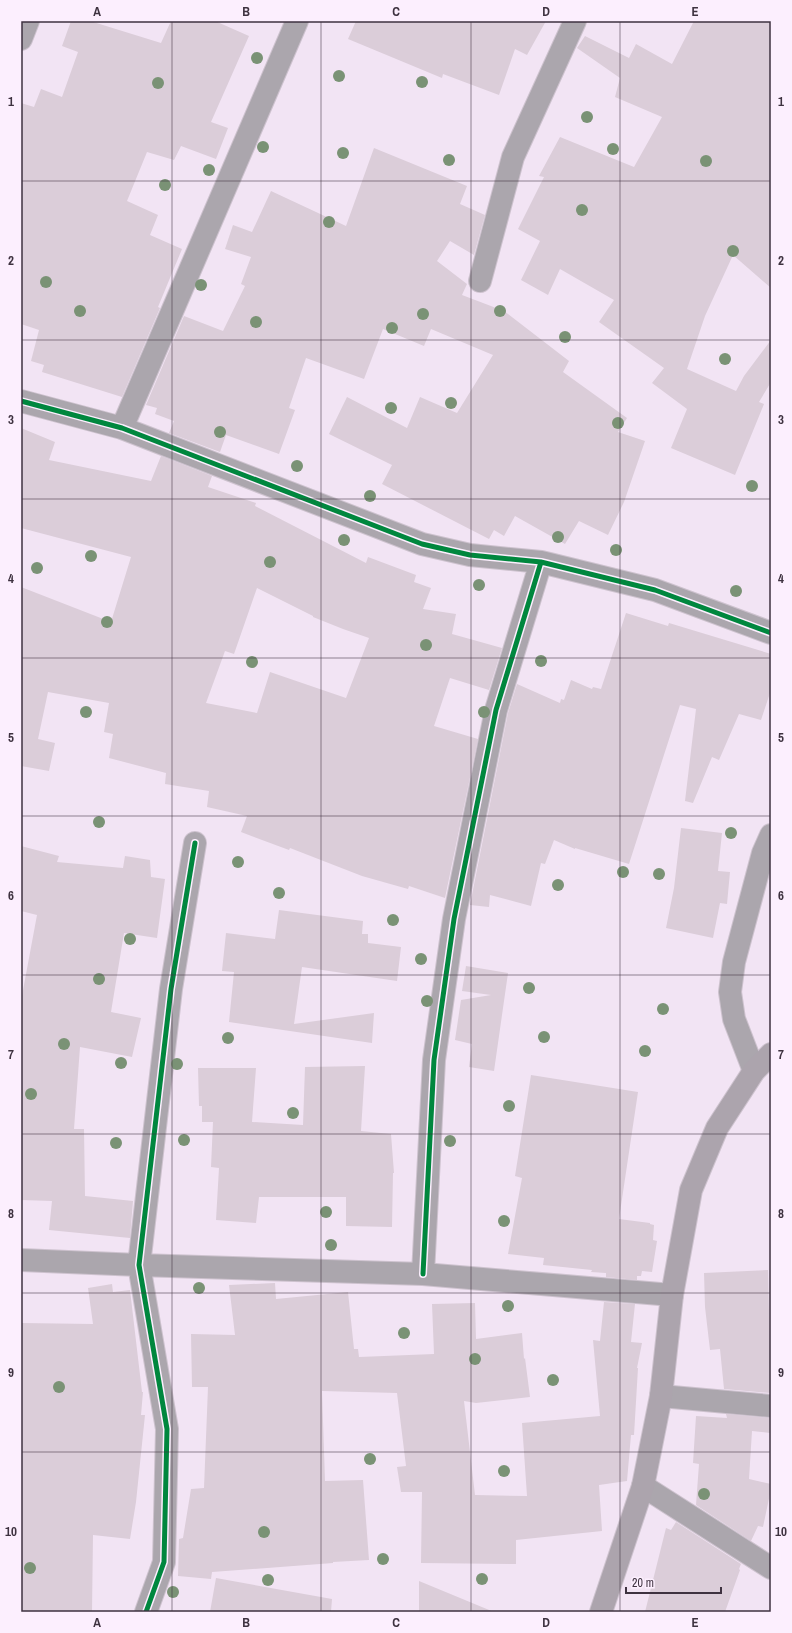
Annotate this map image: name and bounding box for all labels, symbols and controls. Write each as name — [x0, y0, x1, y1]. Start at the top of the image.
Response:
text: A — [93, 3, 101, 20]
text: B — [242, 3, 250, 20]
text: C — [392, 3, 400, 20]
text: D — [542, 3, 550, 20]
text: E — [691, 3, 699, 20]
text: 1 — [8, 93, 14, 110]
text: 1 — [778, 93, 784, 110]
text: 2 — [8, 252, 14, 269]
text: 2 — [778, 252, 784, 269]
text: 3 — [8, 411, 14, 428]
text: 3 — [778, 411, 784, 428]
text: 4 — [8, 570, 14, 587]
text: 4 — [778, 570, 784, 587]
text: 5 — [8, 729, 14, 746]
text: 5 — [778, 729, 784, 746]
text: 6 — [8, 887, 14, 904]
text: 6 — [778, 887, 784, 904]
text: 7 — [8, 1046, 14, 1063]
text: 7 — [778, 1046, 784, 1063]
text: 8 — [8, 1205, 14, 1222]
text: 8 — [778, 1205, 784, 1222]
text: 9 — [8, 1364, 14, 1381]
text: 9 — [778, 1364, 784, 1381]
text: 10 — [5, 1523, 17, 1540]
text: 10 — [775, 1523, 787, 1540]
scale bar — [626, 1569, 721, 1595]
text: 20 m — [632, 1575, 654, 1591]
text: A — [93, 1614, 101, 1631]
text: B — [242, 1614, 250, 1631]
text: C — [392, 1614, 400, 1631]
text: D — [542, 1614, 550, 1631]
text: E — [691, 1614, 699, 1631]

